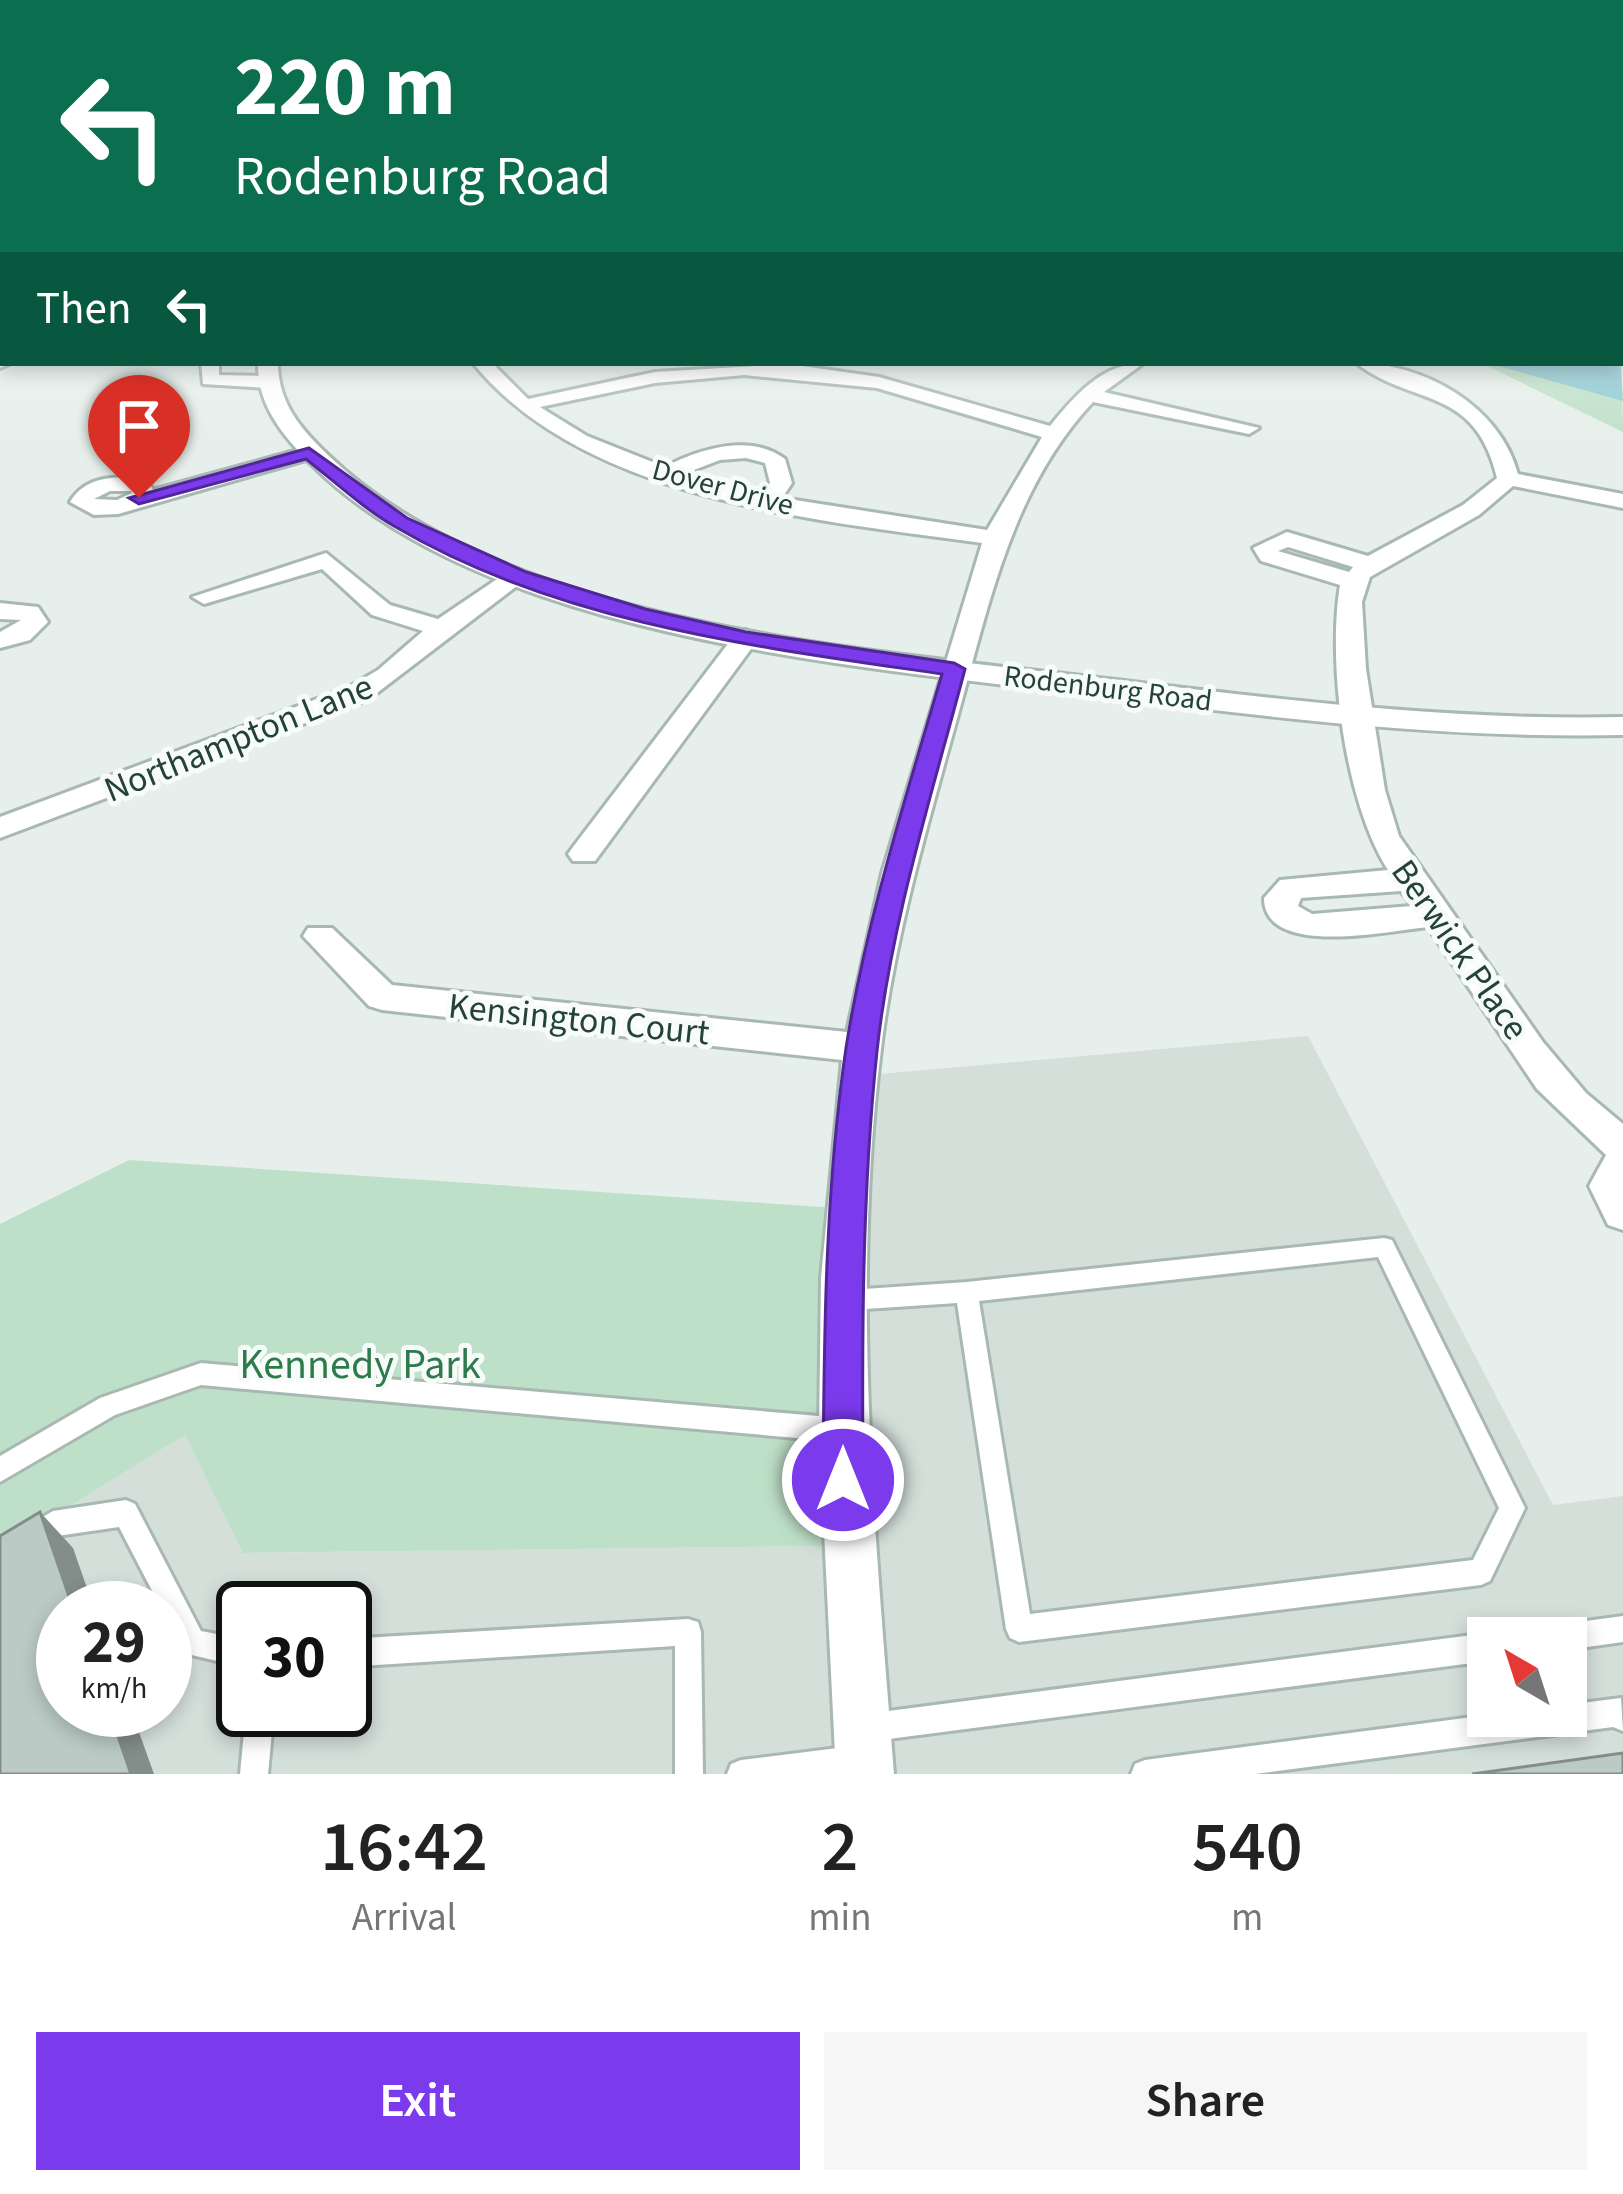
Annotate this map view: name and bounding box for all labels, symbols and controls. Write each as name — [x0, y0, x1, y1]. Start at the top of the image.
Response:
text: 220 m — [234, 28, 456, 148]
icon: left — [36, 48, 192, 204]
text: Rodenburg Road — [234, 139, 611, 216]
icon: left — [156, 276, 222, 342]
text: Then — [36, 277, 132, 341]
pin — [88, 375, 190, 498]
icon: arrive — [106, 393, 172, 459]
street label: Dover Drive — [647, 448, 798, 527]
street label: Rodenburg Road — [1001, 654, 1215, 723]
street label: Northampton Lane — [97, 661, 381, 816]
street label: Berwick Place — [1379, 849, 1541, 1050]
street label: Kensington Court — [446, 980, 712, 1059]
park label: Kennedy Park — [239, 1335, 481, 1395]
position arrow — [780, 1417, 906, 1543]
speed limit sign: 30 — [216, 1581, 372, 1737]
text: 29 — [82, 1601, 146, 1686]
north arrow — [1467, 1617, 1587, 1737]
map controls — [1467, 1617, 1587, 1737]
text: km/h — [81, 1667, 147, 1710]
text: 16:42 — [320, 1796, 488, 1899]
text: 2 — [821, 1796, 858, 1899]
text: 540 — [1192, 1796, 1303, 1899]
text: Arrival — [352, 1890, 457, 1946]
text: min — [808, 1890, 872, 1946]
text: m — [1231, 1890, 1263, 1946]
button: Exit — [36, 2032, 800, 2170]
button: Share — [824, 2032, 1587, 2170]

